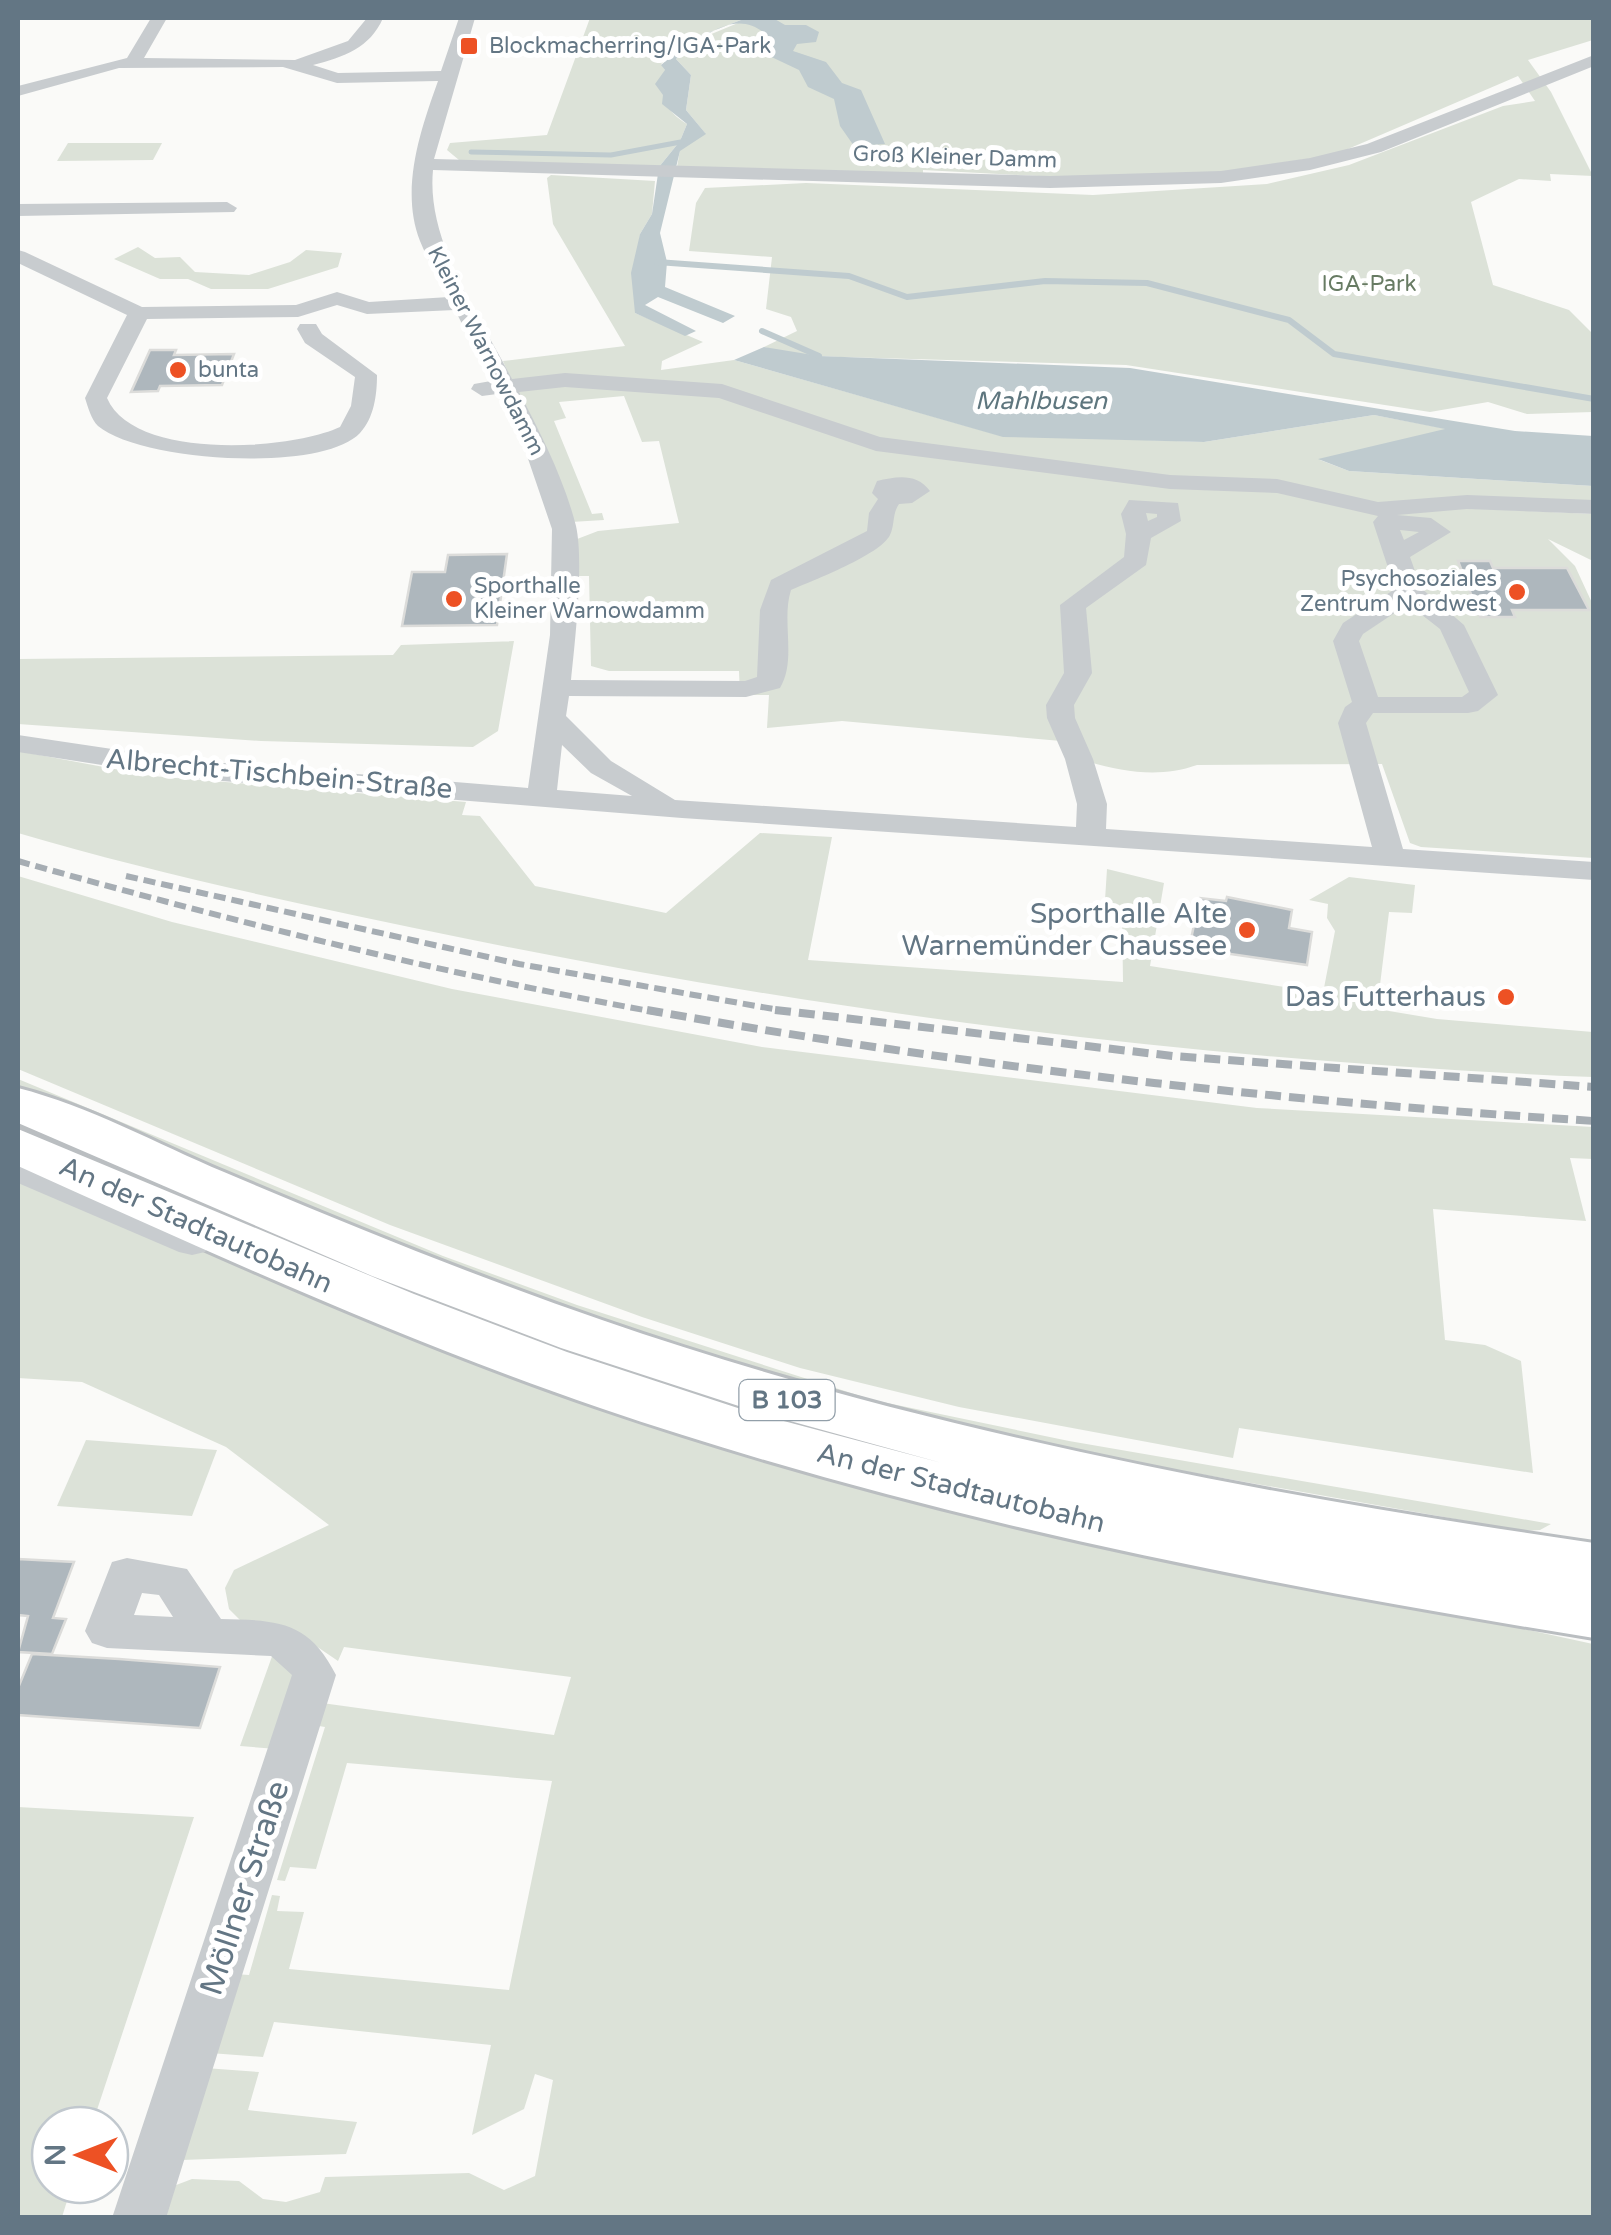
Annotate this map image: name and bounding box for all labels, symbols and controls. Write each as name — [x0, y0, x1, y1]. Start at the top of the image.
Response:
place label: Blockmacherring/IGA-Park — [489, 33, 771, 59]
marker: Blockmacherring/IGA-Park — [458, 35, 480, 57]
street label: Groß Kleiner Damm — [852, 140, 1058, 174]
street label: Kleiner Warnowdamm — [422, 242, 550, 460]
park label: IGA-Park — [1322, 271, 1417, 297]
place label: bunta — [198, 357, 259, 383]
marker: bunta — [167, 359, 189, 381]
water label: Mahlbusen — [975, 386, 1108, 416]
place label: Psychosoziales Zentrum Nordwest — [1300, 566, 1497, 617]
place label: Sporthalle Kleiner Warnowdamm — [474, 573, 705, 624]
marker: Psychosoziales Zentrum Nordwest — [1506, 581, 1528, 603]
marker: Sporthalle Kleiner Warnowdamm — [443, 588, 465, 610]
street label: Albrecht-Tischbein-Straße — [104, 742, 454, 806]
place label: Sporthalle Alte Warnemünder Chaussee — [901, 897, 1227, 963]
marker: Sporthalle Alte Warnemünder Chaussee — [1236, 919, 1258, 941]
place label: Das Futterhaus — [1285, 980, 1486, 1014]
marker: Das Futterhaus — [1495, 986, 1517, 1008]
street label: An der Stadtautobahn — [54, 1149, 338, 1301]
road number: B 103 — [740, 1380, 834, 1420]
street label: An der Stadtautobahn — [813, 1436, 1109, 1540]
street label: Möllner Straße — [192, 1776, 298, 2000]
north arrow — [30, 2105, 130, 2205]
text: N — [39, 2144, 73, 2166]

